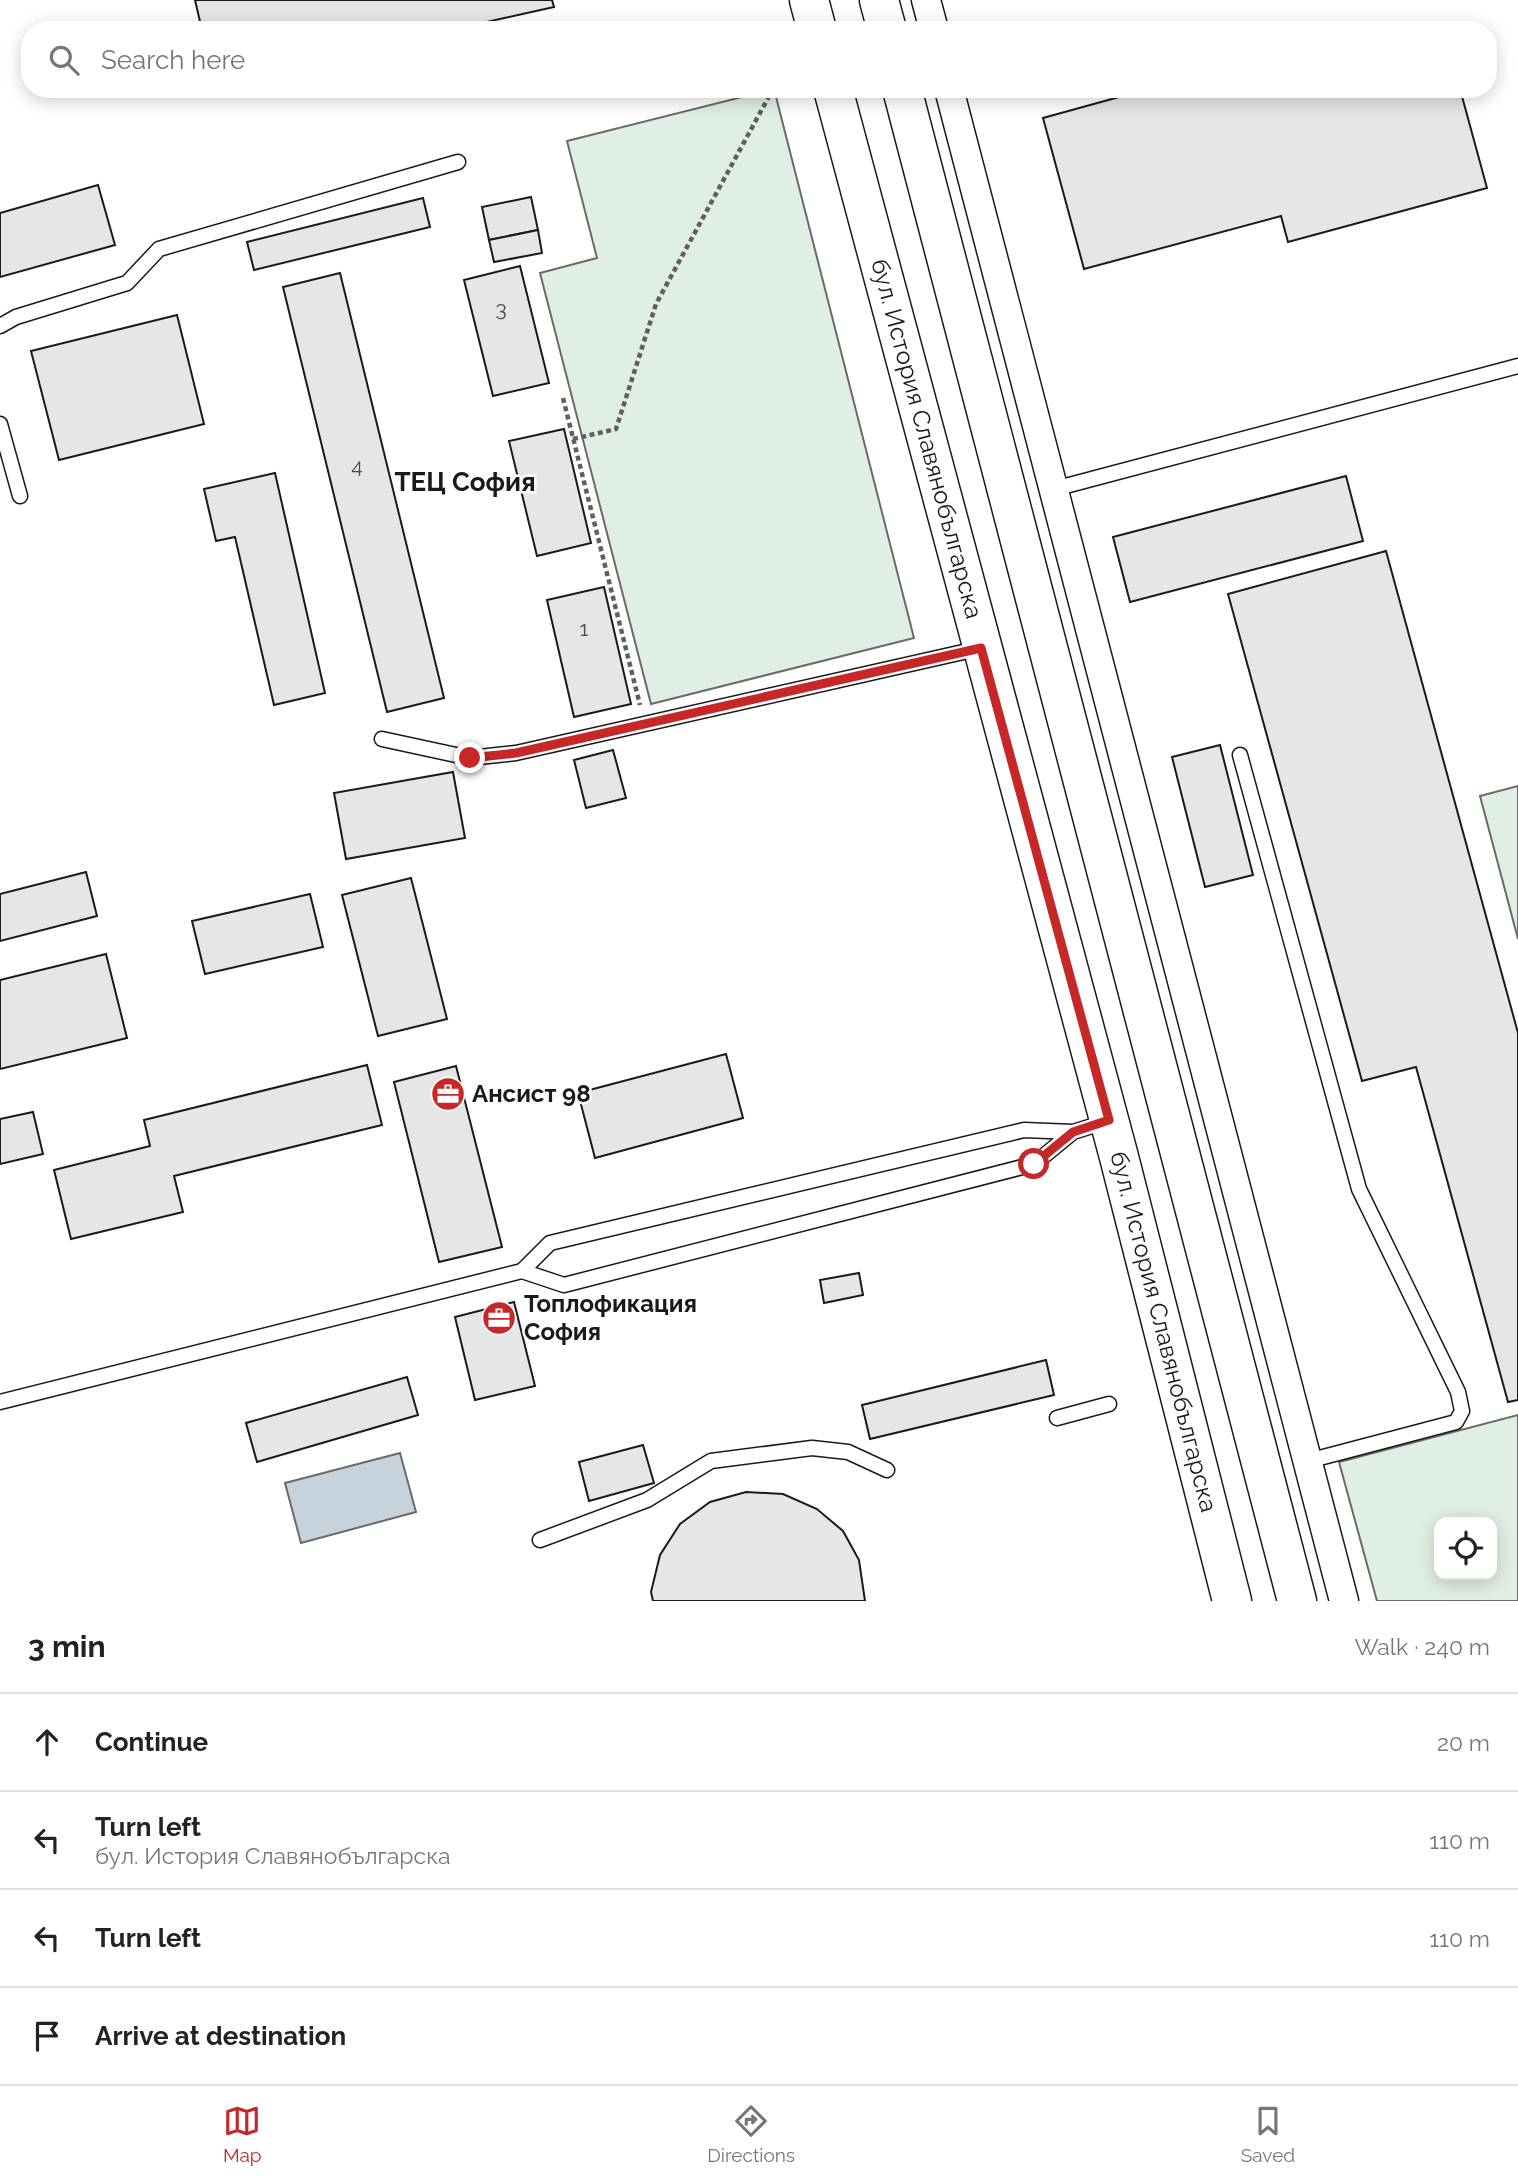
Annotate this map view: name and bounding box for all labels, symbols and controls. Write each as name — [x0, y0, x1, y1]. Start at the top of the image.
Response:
search box — [21, 21, 1497, 98]
icon: search — [45, 41, 83, 79]
text: Search here — [101, 45, 245, 75]
street label: бул. История Славянобългарска — [865, 255, 989, 622]
house number: 3 — [495, 296, 507, 321]
house number: 4 — [351, 453, 363, 478]
district label: ТЕЦ София — [394, 467, 536, 497]
house number: 1 — [580, 616, 589, 641]
route end — [454, 742, 485, 773]
office icon: Ансист 98 — [429, 1075, 467, 1113]
place label: Ансист 98 — [472, 1079, 591, 1108]
route start — [1018, 1148, 1049, 1179]
street label: бул. История Славянобългарска — [1104, 1148, 1224, 1515]
place label: Топлофикация София — [524, 1289, 697, 1346]
office icon: Топлофикация София — [480, 1299, 518, 1337]
map controls — [1434, 1517, 1497, 1580]
button: locate — [1434, 1517, 1497, 1580]
text: 3 min — [28, 1629, 106, 1664]
text: Walk · 240 m — [1354, 1633, 1490, 1660]
icon: ahead — [28, 1723, 66, 1761]
text: Continue — [95, 1727, 208, 1757]
text: 20 m — [1437, 1729, 1490, 1756]
text: Turn left — [95, 1812, 201, 1842]
icon: left — [28, 1821, 66, 1859]
text: 110 m — [1429, 1827, 1490, 1854]
text: бул. История Славянобългарска — [95, 1842, 451, 1869]
icon: left — [28, 1919, 66, 1957]
text: Turn left — [95, 1923, 201, 1953]
text: 110 m — [1429, 1925, 1490, 1952]
icon: arrive — [28, 2017, 66, 2055]
text: Arrive at destination — [95, 2021, 346, 2051]
tab: Map — [223, 2102, 262, 2166]
tab: Directions — [707, 2102, 795, 2166]
tab: Saved — [1241, 2102, 1295, 2166]

